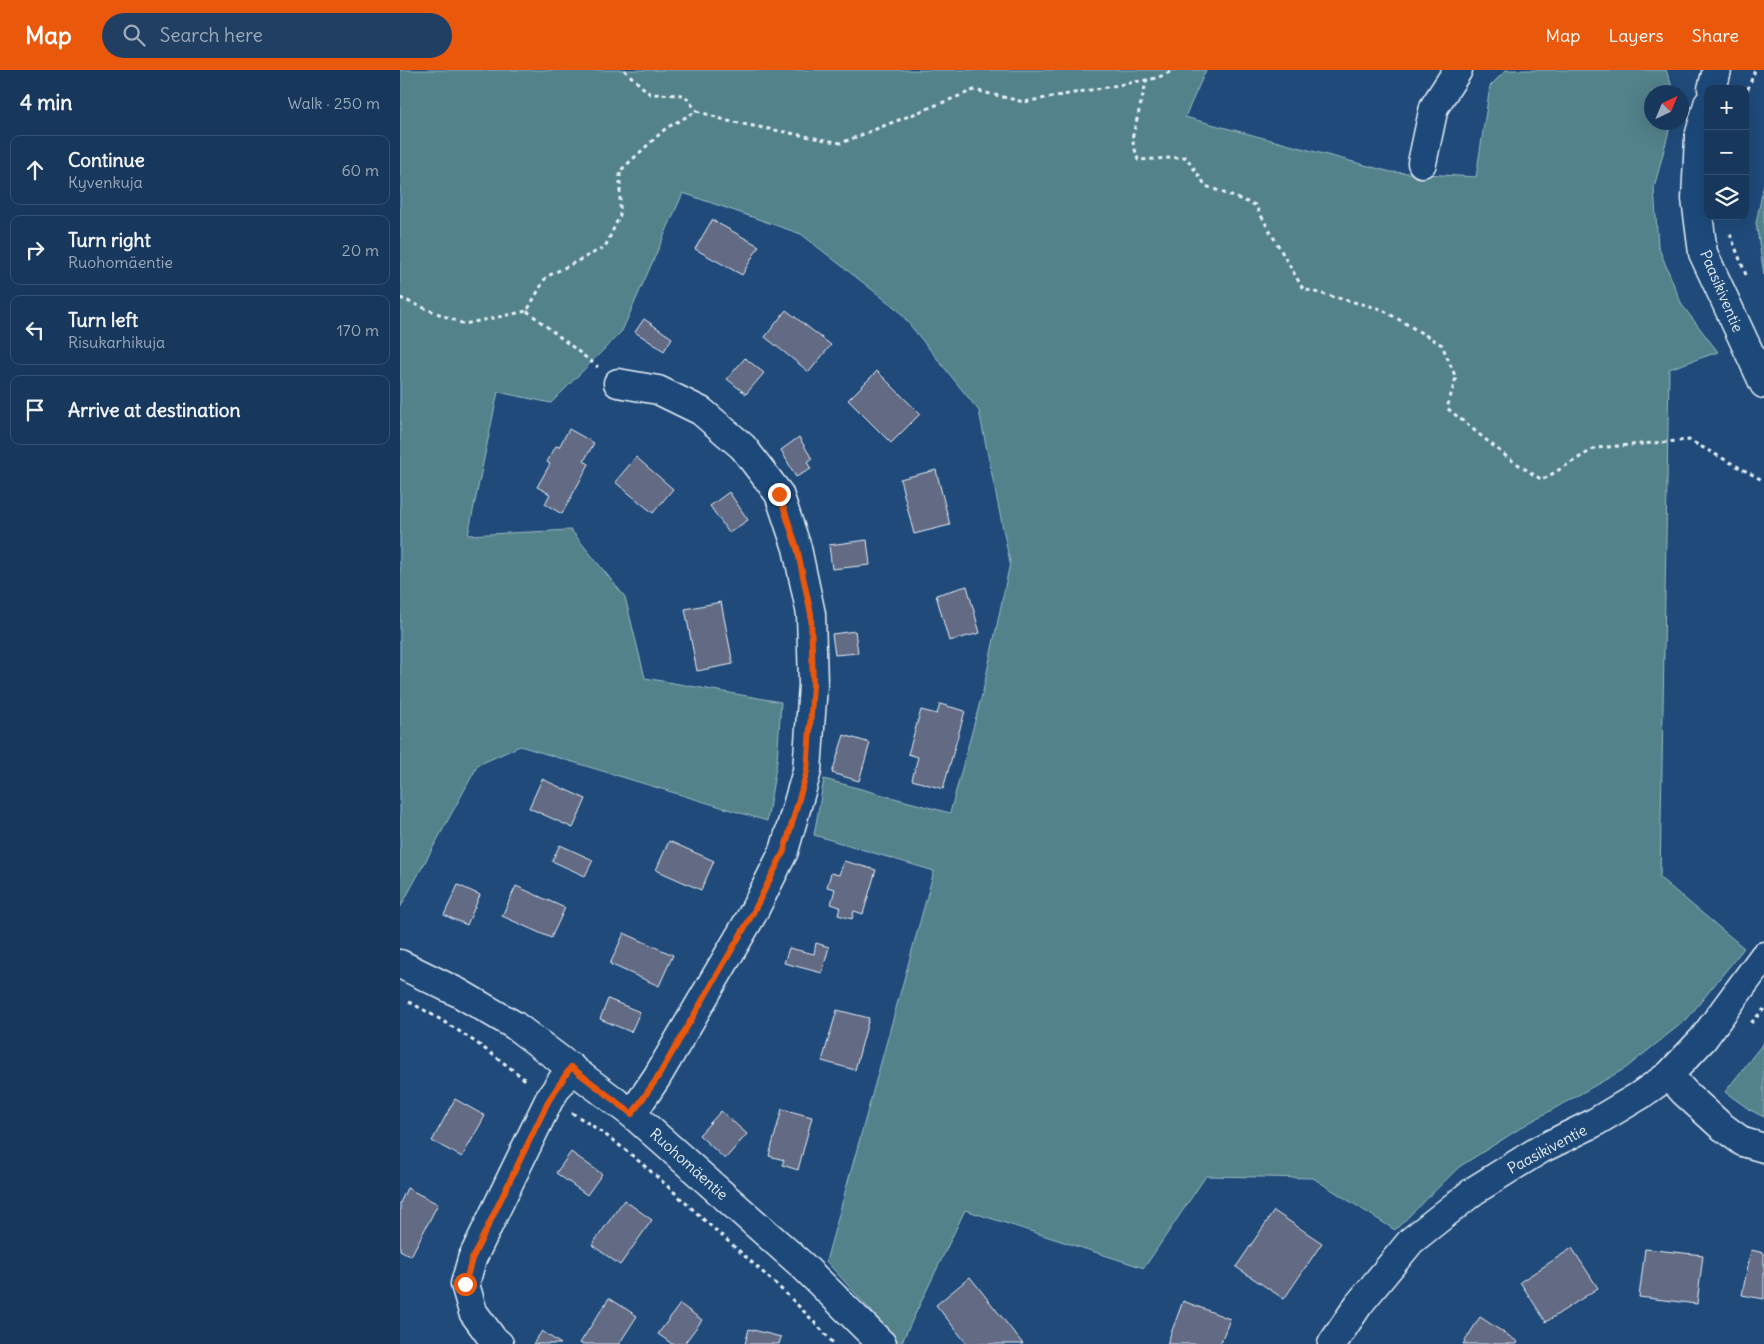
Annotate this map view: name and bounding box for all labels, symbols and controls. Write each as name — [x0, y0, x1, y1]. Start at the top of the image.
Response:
search box — [102, 13, 452, 58]
text: Map — [25, 20, 72, 50]
icon: search — [120, 21, 148, 49]
text: Search here — [160, 23, 263, 47]
text: Map — [1545, 24, 1580, 47]
text: Layers — [1608, 24, 1664, 47]
text: Share — [1692, 24, 1739, 47]
north arrow — [1644, 85, 1689, 130]
map controls — [1704, 85, 1749, 220]
button: + — [1704, 85, 1749, 130]
text: 4 min — [20, 89, 72, 116]
text: Walk · 250 m — [288, 93, 380, 113]
button: − — [1704, 130, 1749, 175]
text: Continue — [68, 148, 145, 172]
icon: ahead — [21, 156, 49, 184]
text: 60 m — [341, 160, 379, 180]
text: Kyvenkuja — [68, 172, 143, 192]
button: layers — [1704, 175, 1749, 220]
text: Turn right — [68, 228, 151, 252]
icon: right — [21, 236, 49, 264]
text: 20 m — [342, 240, 379, 260]
street label: Paasikiventie — [1696, 247, 1748, 335]
text: Ruohomäentie — [68, 252, 173, 272]
text: Turn left — [68, 308, 138, 332]
icon: left — [21, 316, 49, 344]
text: 170 m — [336, 320, 379, 340]
text: Risukarhikuja — [68, 332, 165, 352]
icon: arrive — [21, 396, 49, 424]
text: Arrive at destination — [68, 398, 241, 422]
route end — [768, 483, 791, 506]
street label: Paasikiventie — [1504, 1120, 1590, 1178]
street label: Ruohomäentie — [646, 1124, 732, 1204]
route start — [454, 1273, 477, 1296]

